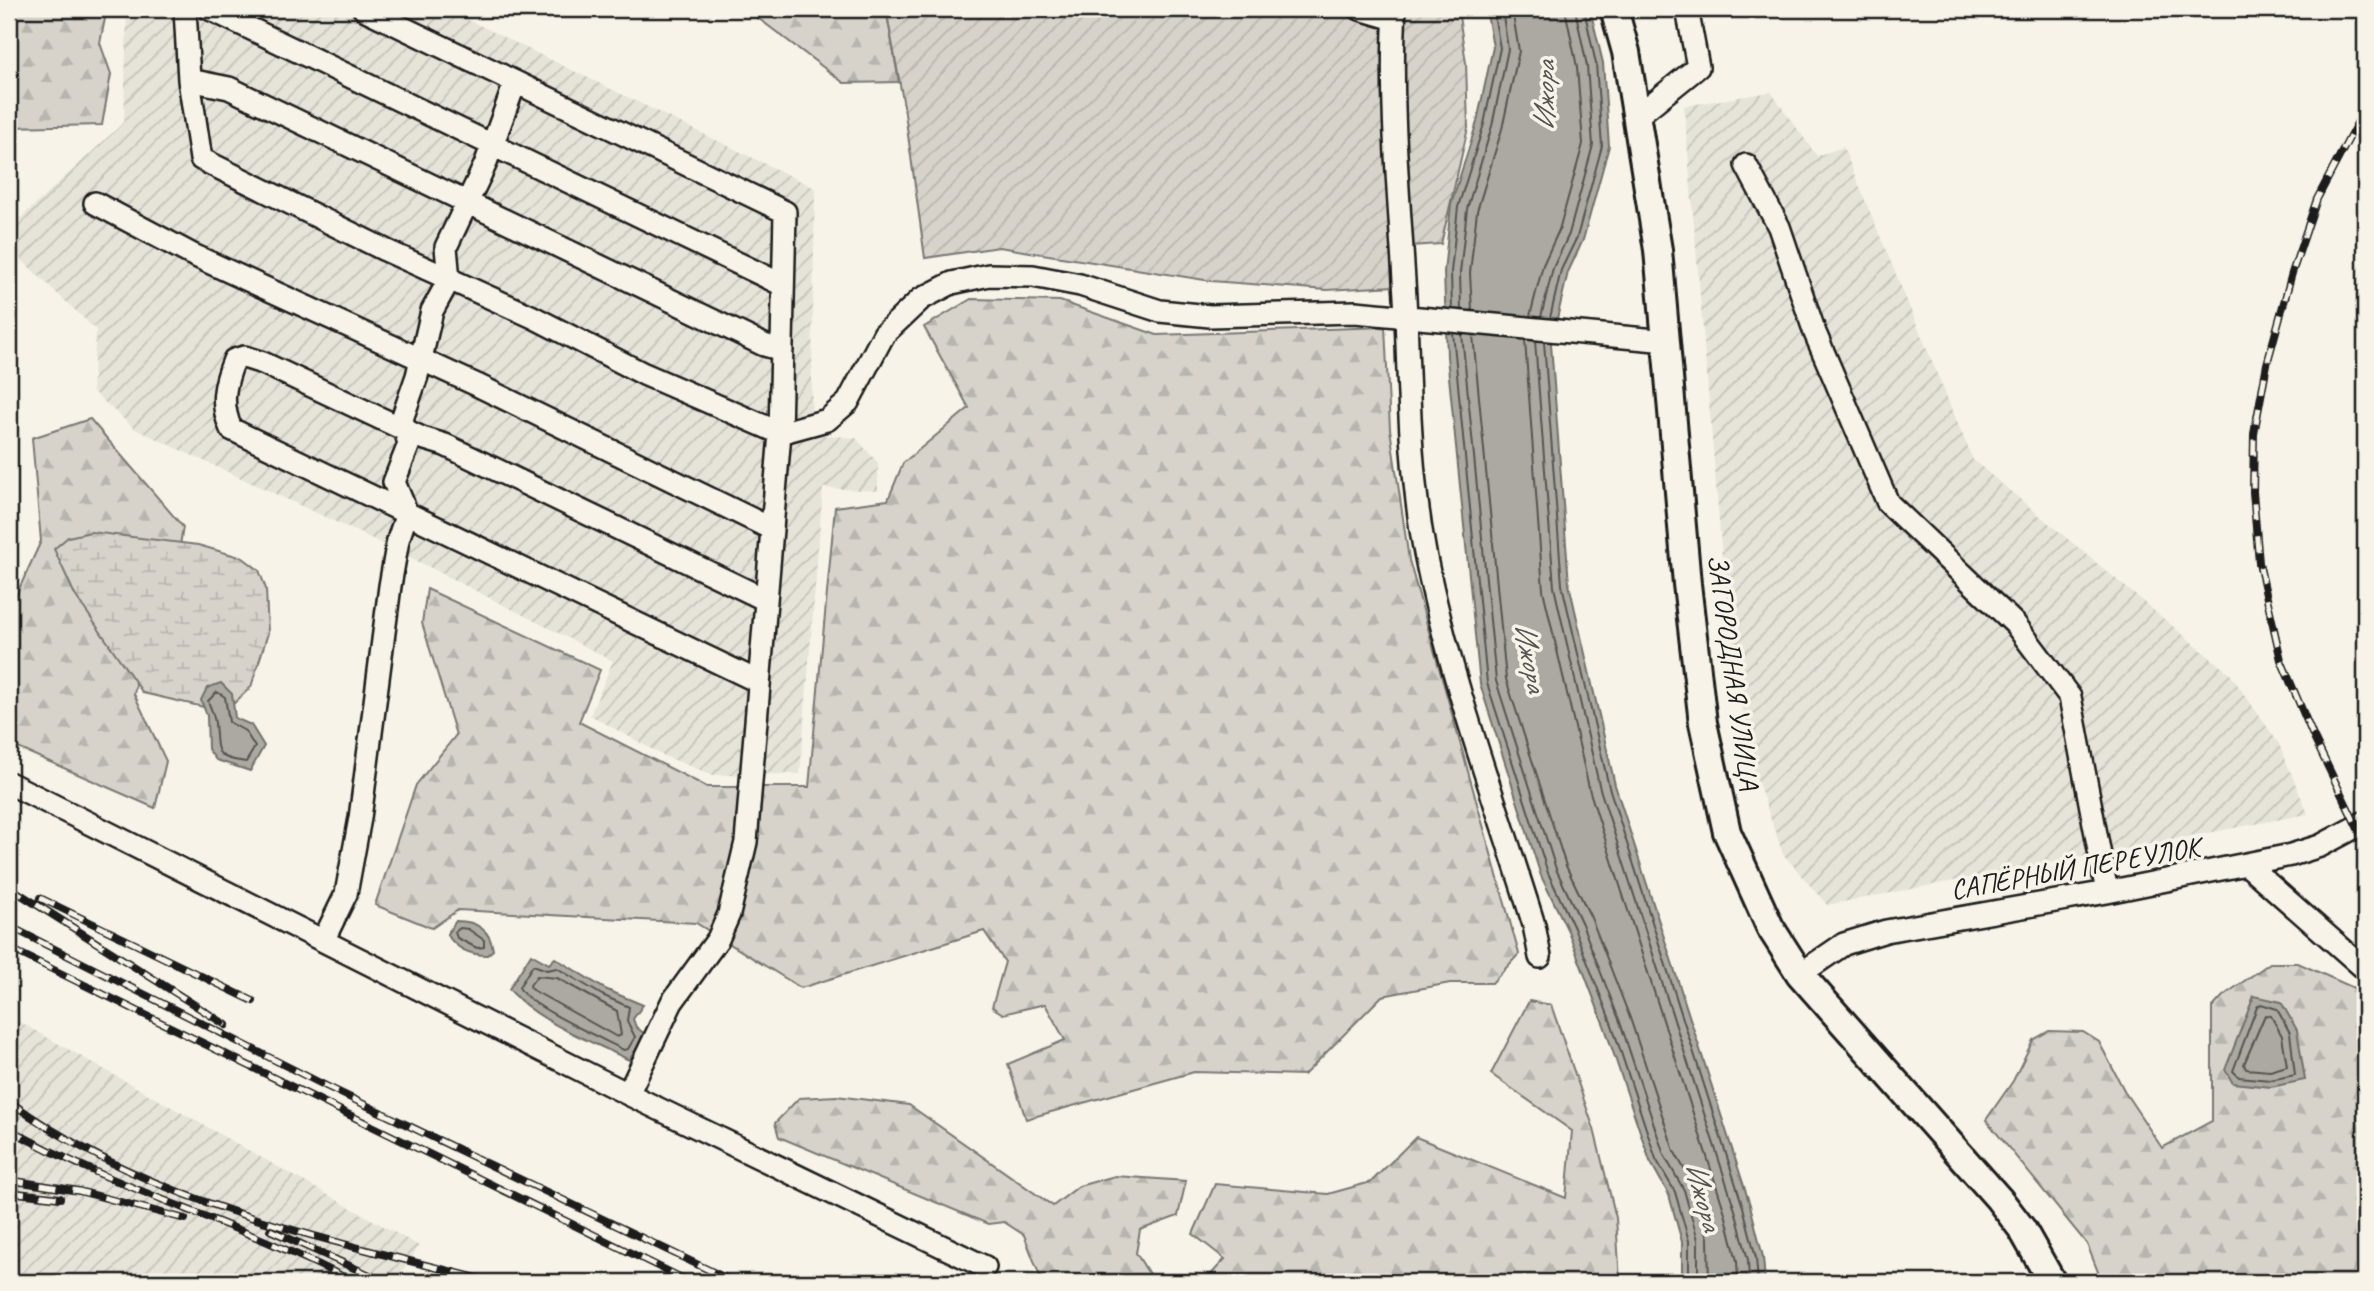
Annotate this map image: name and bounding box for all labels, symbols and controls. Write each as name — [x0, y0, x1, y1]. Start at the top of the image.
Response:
water label: Ижора — [1524, 58, 1564, 131]
street label: ЗАГОРОДНАЯ УЛИЦА — [1700, 552, 1768, 793]
water label: Ижора — [1506, 620, 1557, 697]
street label: САПЁРНЫЙ ПЕРЕУЛОК — [1948, 828, 2208, 907]
water label: Ижора — [1677, 1158, 1732, 1237]

